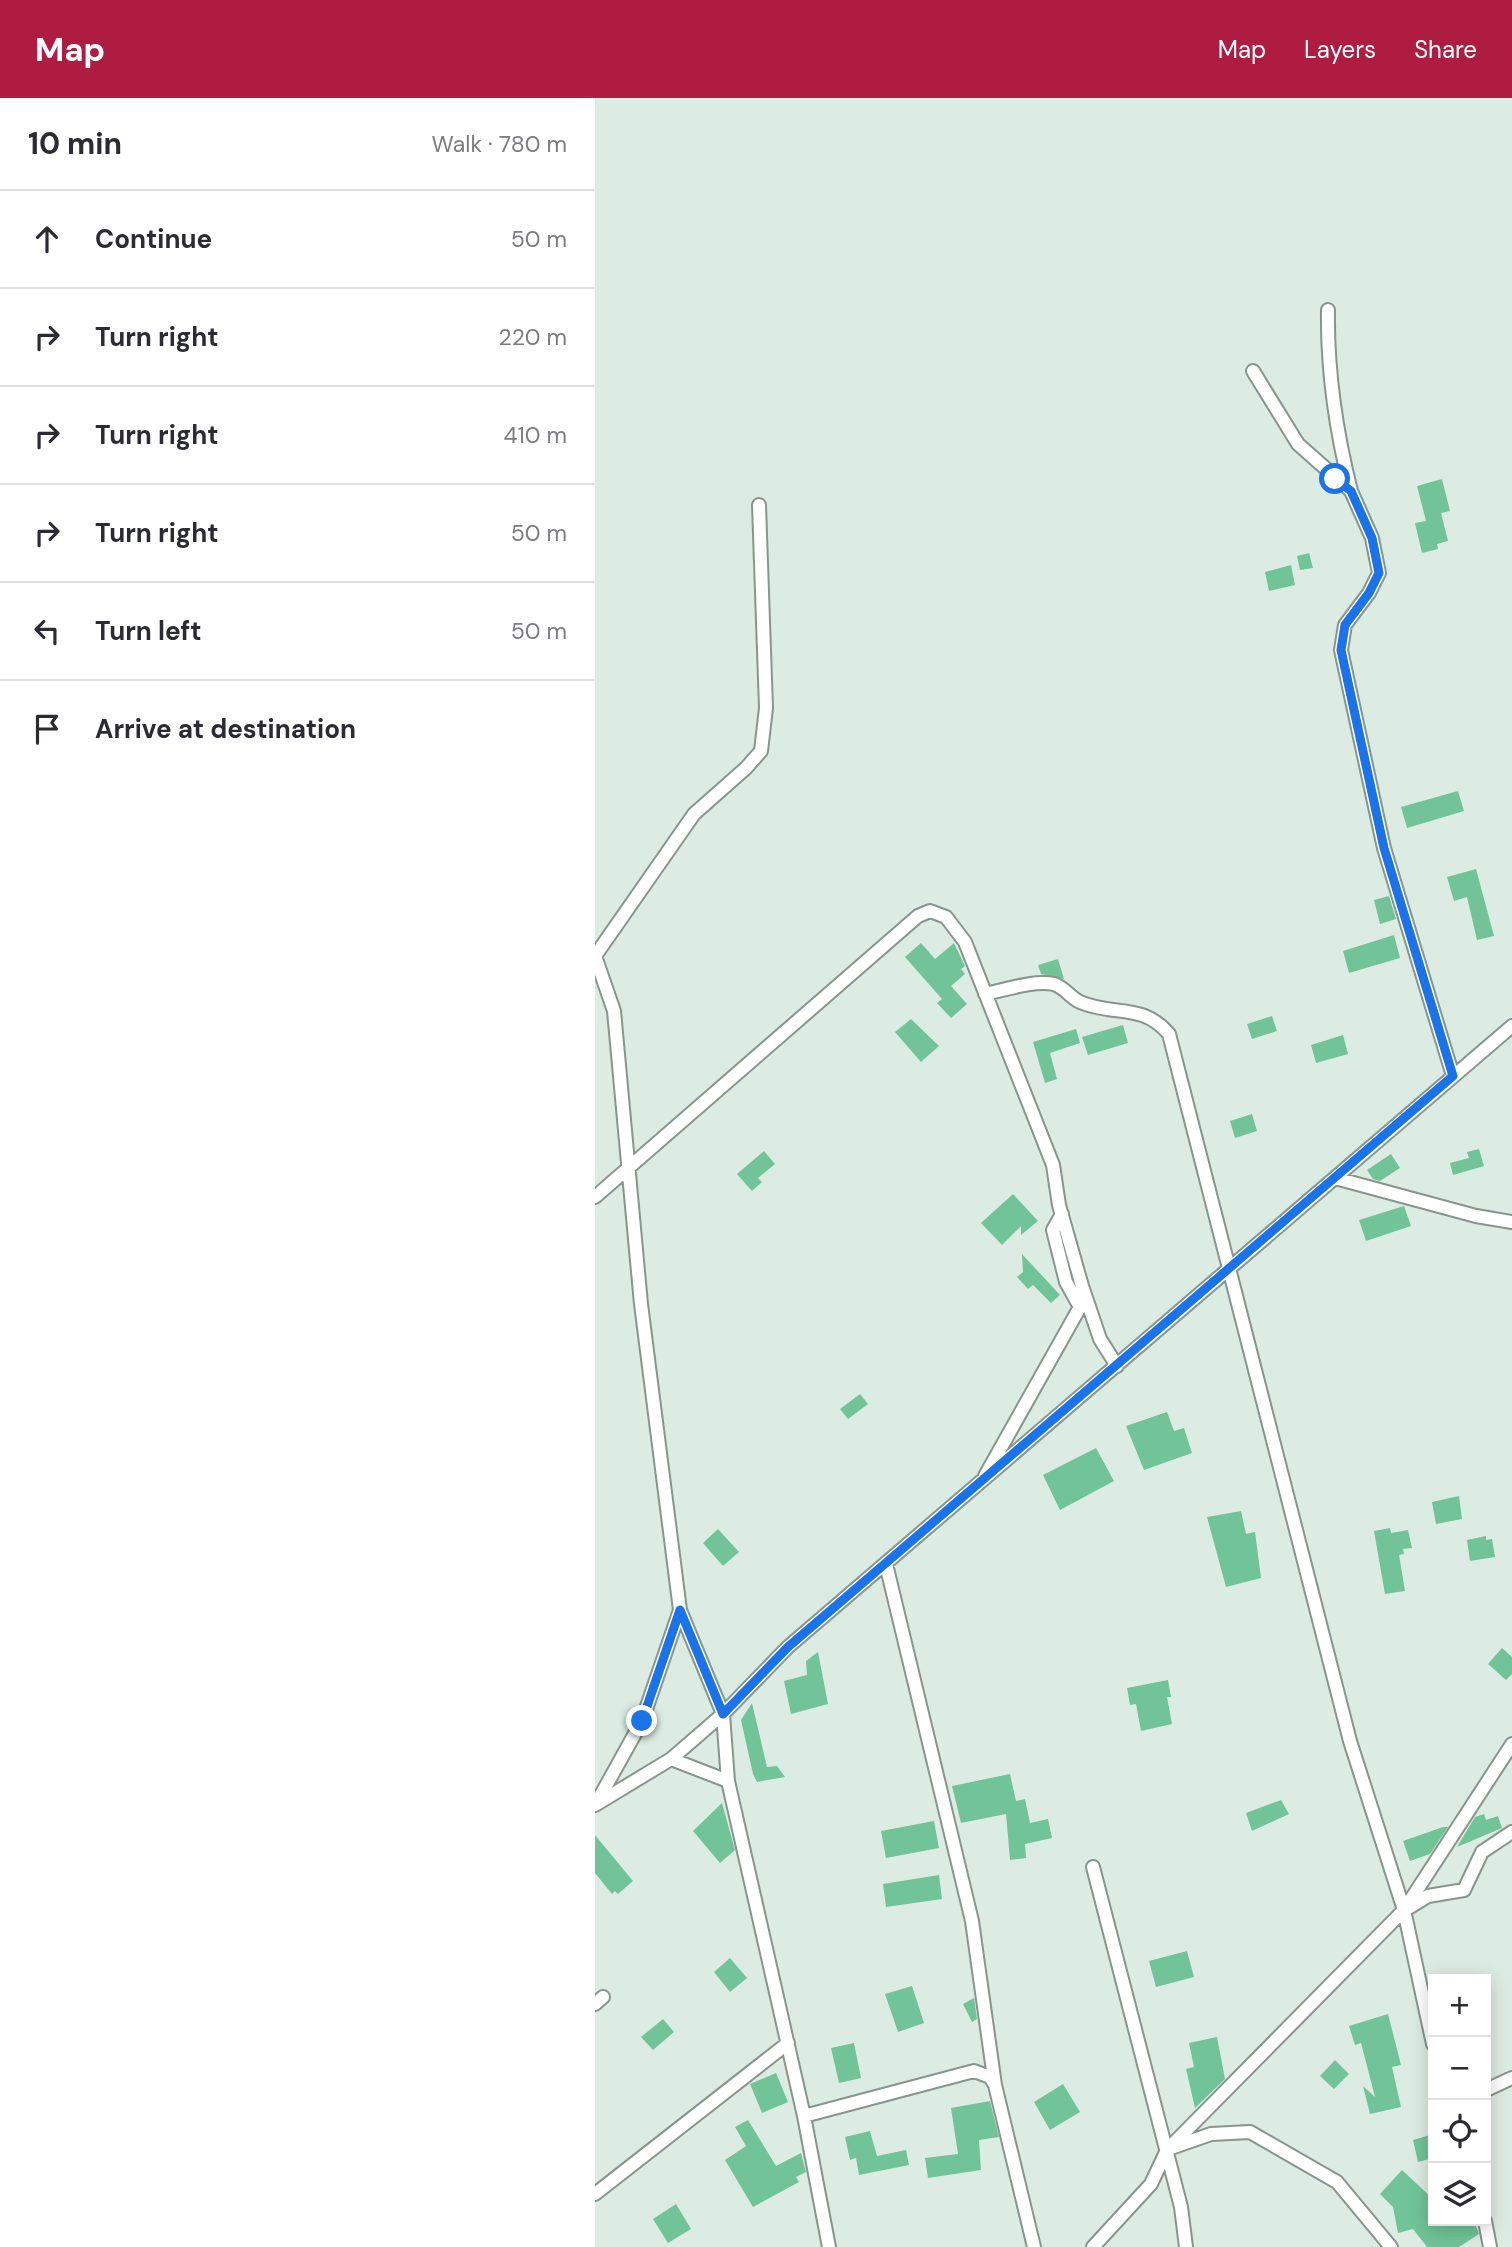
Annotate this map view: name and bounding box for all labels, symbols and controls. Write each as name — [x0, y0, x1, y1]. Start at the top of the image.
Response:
text: Map — [35, 28, 105, 71]
text: Map — [1218, 34, 1266, 65]
text: Layers — [1304, 34, 1376, 65]
text: Share — [1414, 34, 1477, 65]
text: 10 min — [28, 124, 122, 163]
text: Walk · 780 m — [432, 129, 567, 159]
icon: ahead — [28, 220, 66, 258]
text: Continue — [95, 222, 212, 256]
text: 50 m — [511, 224, 567, 254]
icon: right — [28, 318, 66, 356]
text: Turn right — [95, 320, 219, 354]
text: 220 m — [498, 322, 567, 352]
icon: right — [28, 416, 66, 454]
text: Turn right — [95, 418, 219, 452]
text: 410 m — [504, 420, 567, 450]
route start — [1319, 463, 1350, 494]
icon: right — [28, 514, 66, 552]
text: Turn right — [95, 516, 219, 550]
text: 50 m — [511, 518, 567, 548]
icon: left — [28, 612, 66, 650]
text: Turn left — [95, 614, 202, 648]
text: 50 m — [511, 616, 567, 646]
icon: arrive — [28, 710, 66, 748]
text: Arrive at destination — [95, 712, 356, 746]
route end — [626, 1705, 657, 1736]
map controls — [1428, 1974, 1491, 2226]
button: + — [1428, 1974, 1491, 2037]
button: − — [1428, 2037, 1491, 2100]
button: locate — [1428, 2100, 1491, 2163]
button: layers — [1428, 2163, 1491, 2226]

